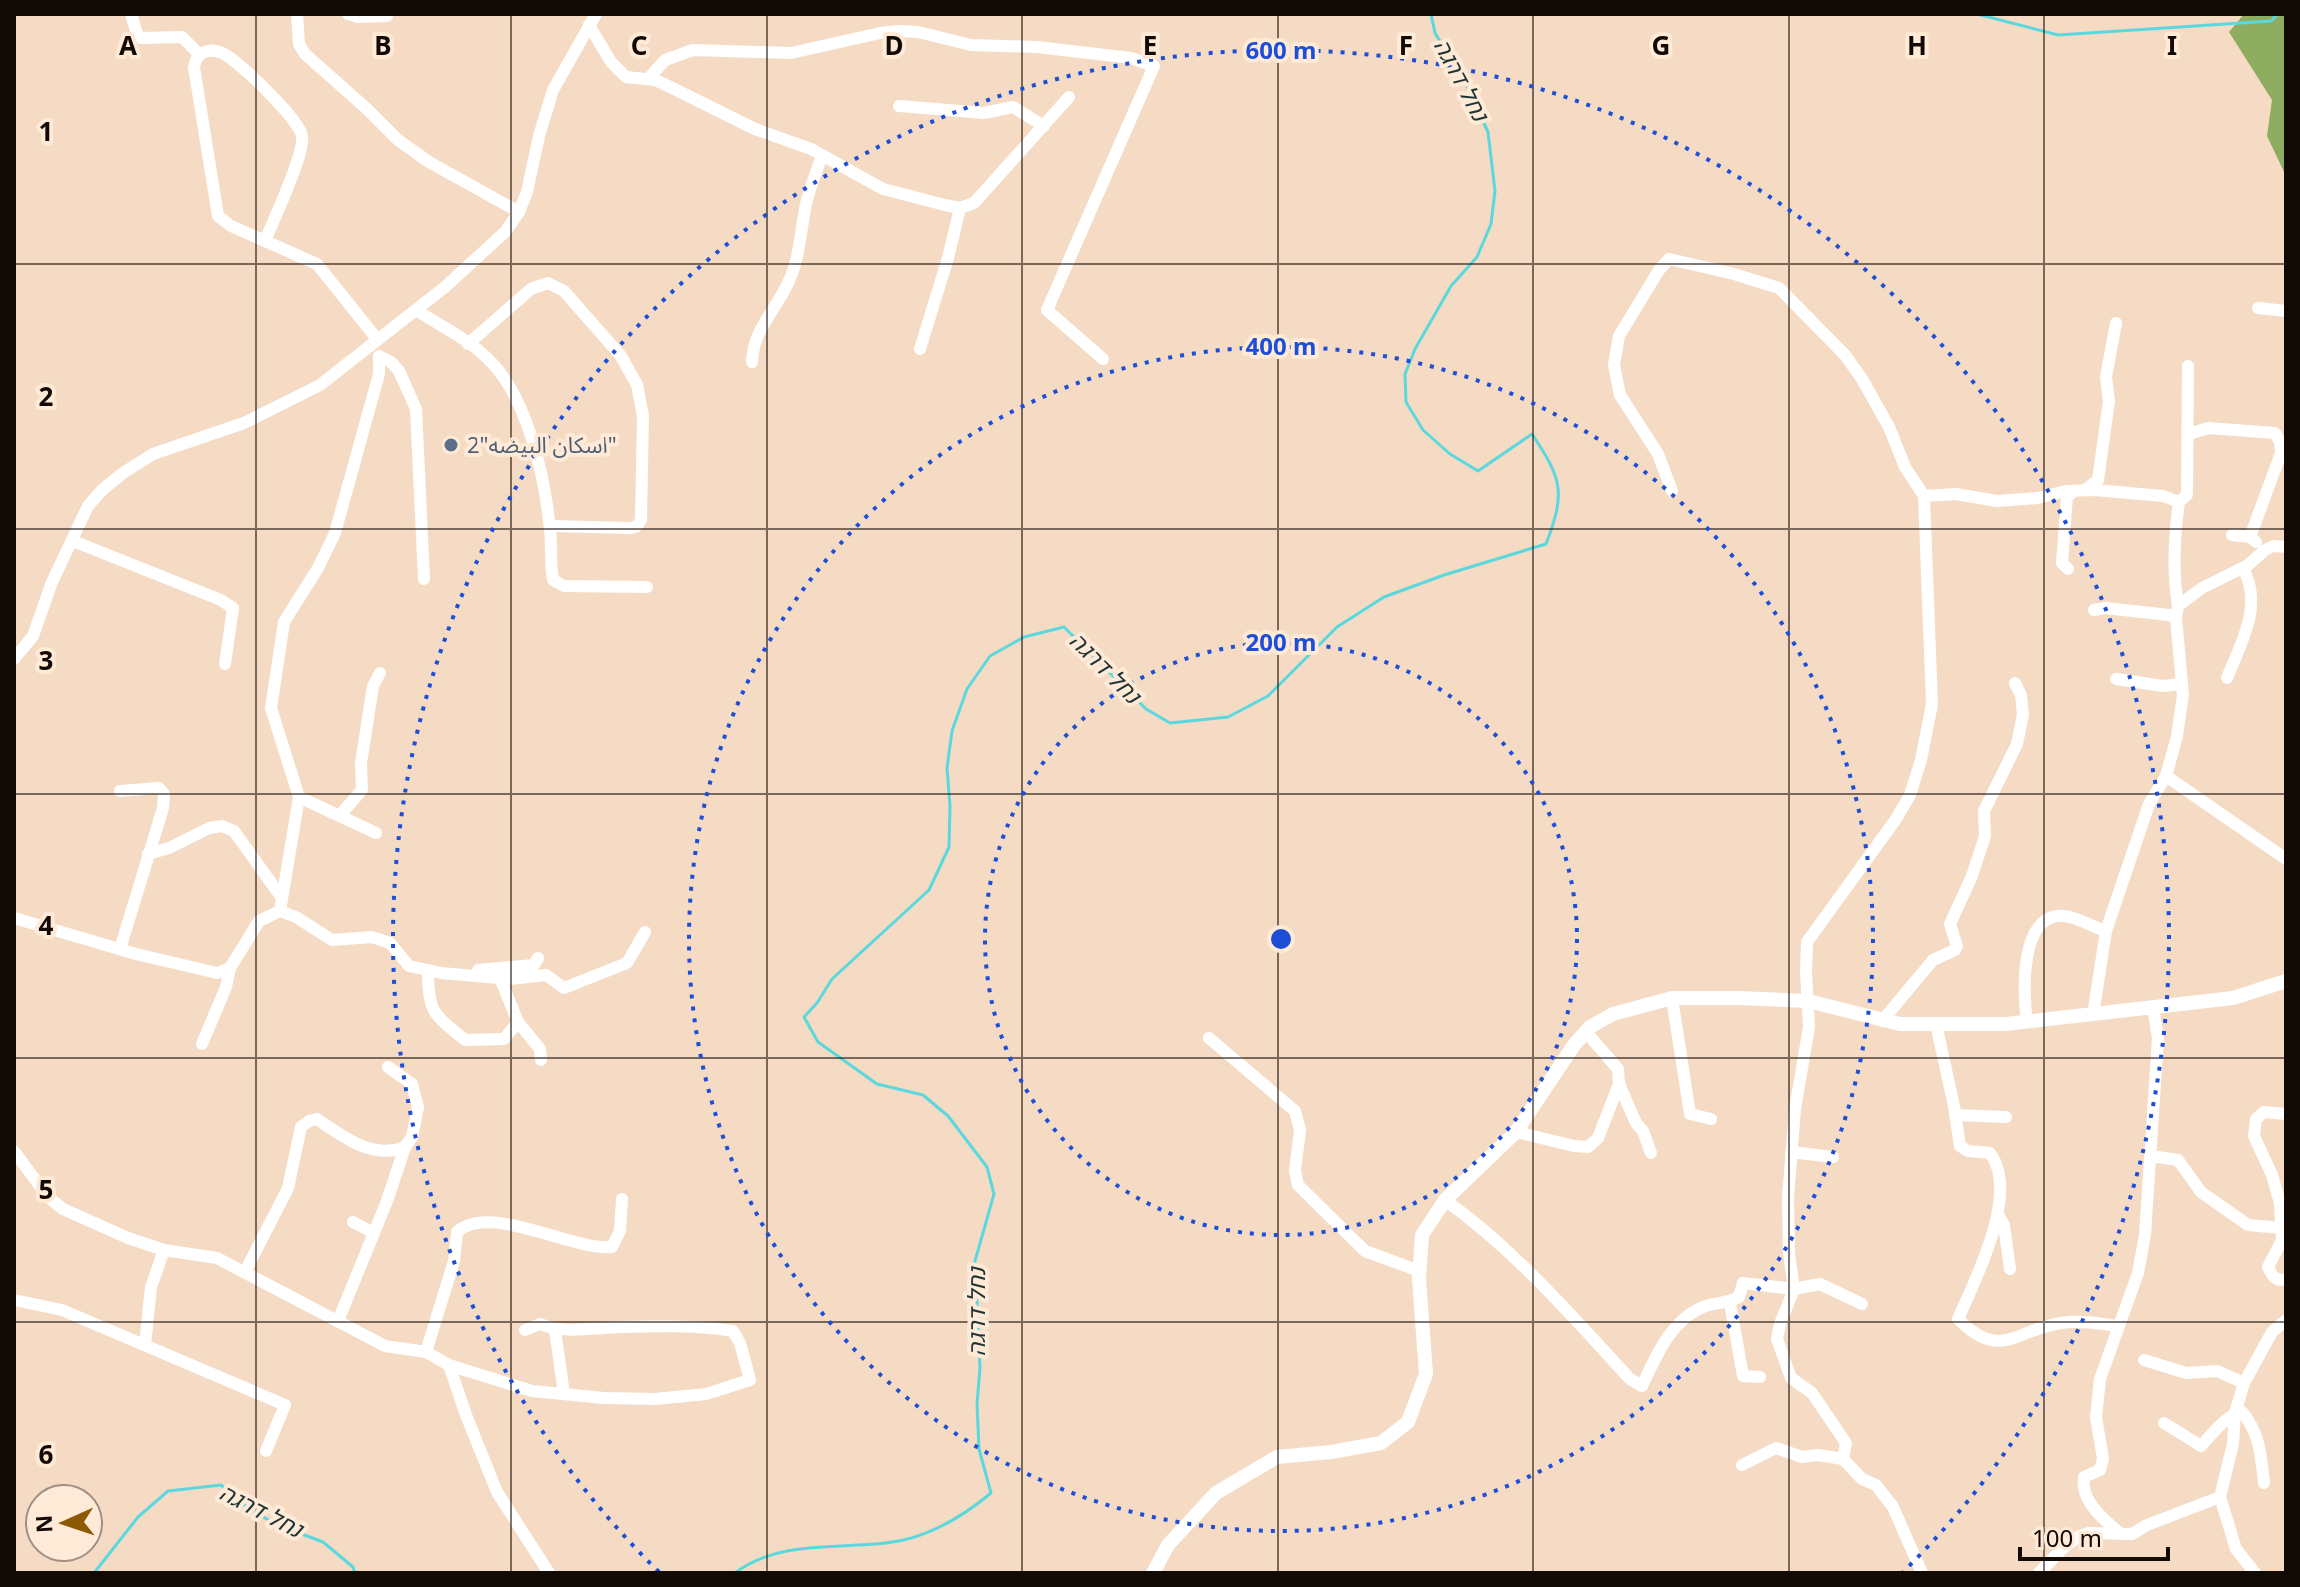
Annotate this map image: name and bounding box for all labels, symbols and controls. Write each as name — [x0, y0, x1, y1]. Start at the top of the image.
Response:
text: A — [119, 27, 137, 63]
text: B — [374, 27, 392, 63]
text: C — [631, 27, 647, 63]
text: D — [884, 27, 904, 63]
text: E — [1143, 27, 1157, 63]
text: F — [1399, 27, 1413, 63]
text: G — [1652, 27, 1670, 63]
text: H — [1907, 27, 1927, 63]
text: I — [2167, 27, 2177, 63]
water label: נחל דרגה — [1427, 32, 1499, 129]
text: 600 m — [1246, 33, 1316, 66]
text: 1 — [39, 113, 53, 149]
text: 400 m — [1246, 329, 1316, 362]
text: 2 — [39, 378, 54, 414]
place label: اسكان البيضه"2" — [467, 429, 617, 459]
marker: اسكان البيضه"2" — [442, 436, 460, 454]
water label: נחל דרגה — [1063, 624, 1151, 712]
text: 200 m — [1246, 625, 1316, 658]
text: 3 — [39, 642, 53, 678]
text: 4 — [39, 907, 54, 943]
centre of rings — [1267, 925, 1295, 953]
text: 5 — [39, 1171, 53, 1207]
water label: נחל דרגה — [959, 1265, 992, 1357]
text: 6 — [39, 1436, 54, 1472]
water label: נחל דרגה — [214, 1475, 311, 1546]
north arrow — [24, 1483, 104, 1563]
scale bar — [2020, 1511, 2168, 1561]
text: N — [28, 1514, 58, 1534]
text: 100 m — [2032, 1521, 2102, 1554]

